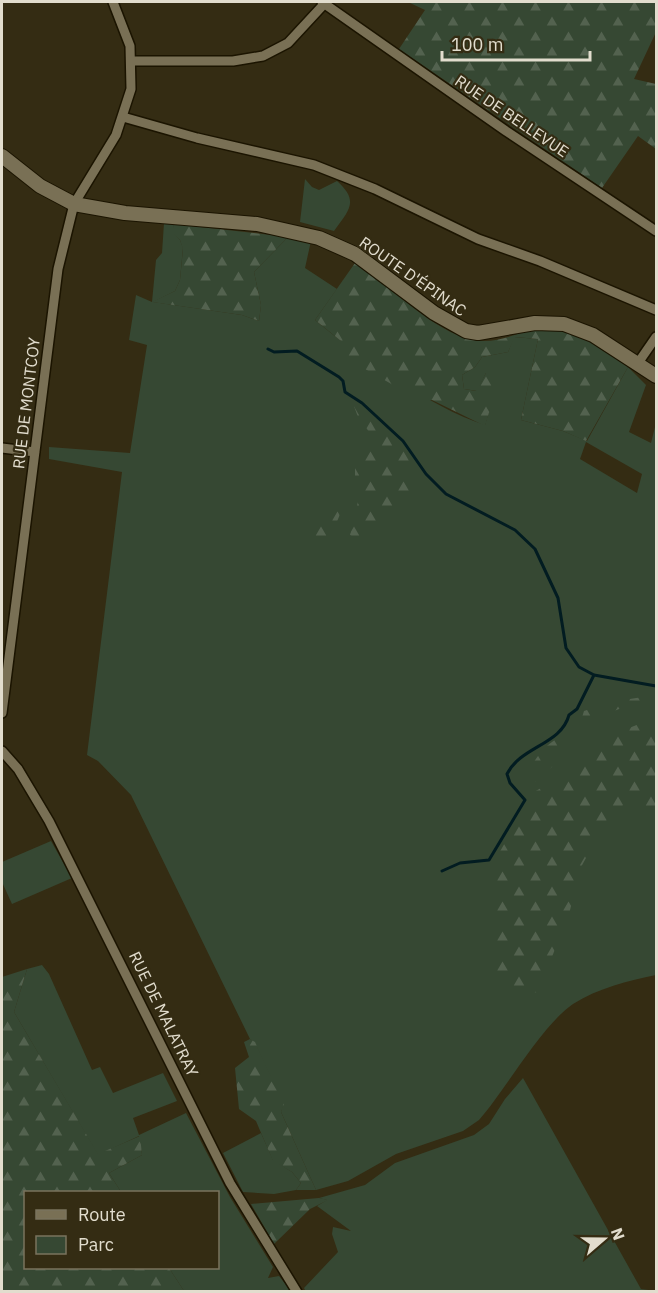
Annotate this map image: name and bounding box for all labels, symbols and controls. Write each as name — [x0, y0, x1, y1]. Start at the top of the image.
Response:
scale bar — [442, 24, 590, 62]
text: 100 m — [451, 33, 503, 56]
street label: RUE DE BELLEVUE — [451, 71, 573, 161]
street label: ROUTE D'ÉPINAC — [356, 231, 471, 320]
street label: RUE DE MONTCOY — [8, 336, 44, 470]
street label: RUE DE MALATRAY — [125, 948, 203, 1080]
legend — [24, 1191, 219, 1269]
text: Route — [78, 1203, 126, 1226]
north arrow — [574, 1209, 634, 1269]
text: N — [607, 1225, 629, 1243]
text: Parc — [78, 1233, 114, 1256]

